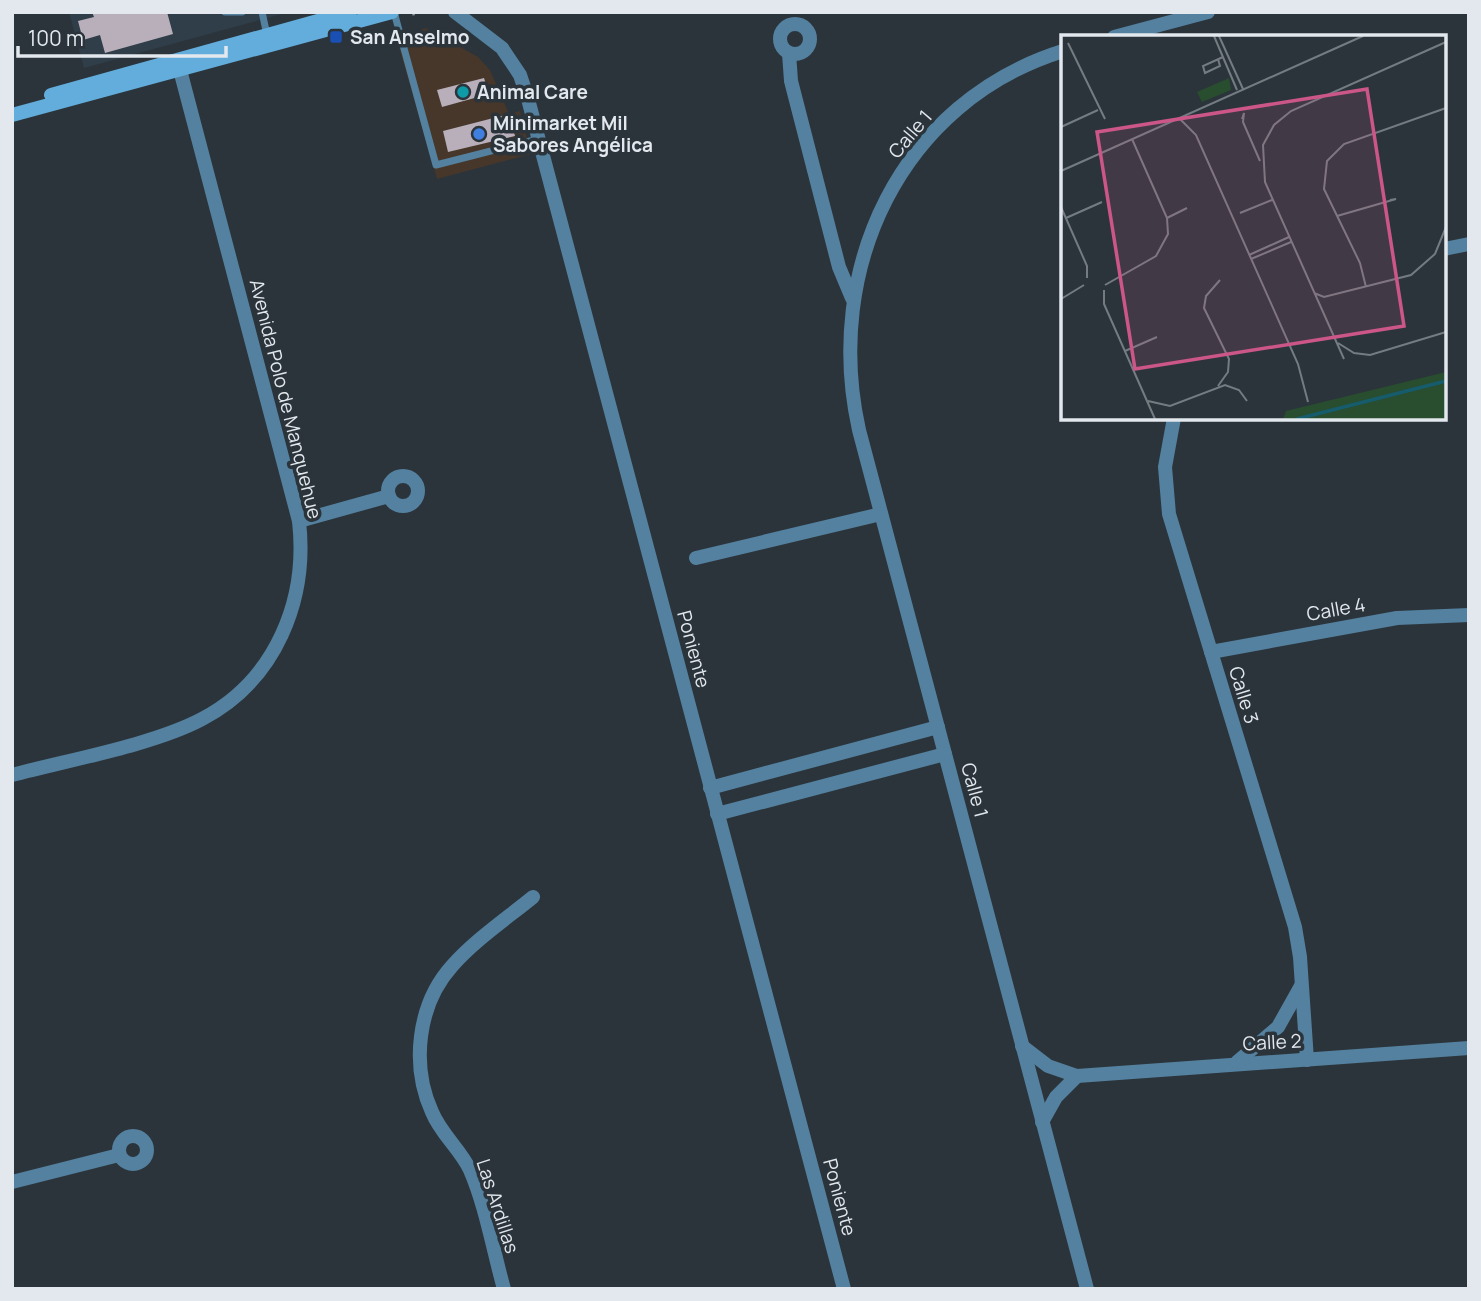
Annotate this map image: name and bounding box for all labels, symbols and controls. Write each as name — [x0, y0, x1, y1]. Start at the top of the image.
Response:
scale bar — [18, 14, 226, 58]
text: 100 m — [28, 24, 84, 52]
place label: San Anselmo — [350, 24, 469, 50]
marker: San Anselmo — [328, 29, 344, 45]
inset map — [1061, 35, 1446, 420]
place label: Animal Care — [477, 79, 588, 105]
marker: Animal Care — [455, 84, 471, 100]
street label: Calle 1 — [882, 104, 938, 164]
place label: Minimarket Mil Sabores Angélica — [493, 110, 653, 158]
marker: Minimarket Mil Sabores Angélica — [471, 126, 487, 142]
street label: Avenida Polo de Manquehue — [244, 276, 328, 522]
street label: Calle 4 — [1305, 591, 1367, 627]
street label: Poniente — [671, 608, 717, 690]
street label: Calle 3 — [1223, 663, 1265, 727]
street label: Calle 1 — [955, 760, 995, 820]
street label: Calle 2 — [1242, 1027, 1302, 1057]
street label: Las Ardillas — [471, 1155, 525, 1257]
street label: Poniente — [817, 1156, 863, 1238]

